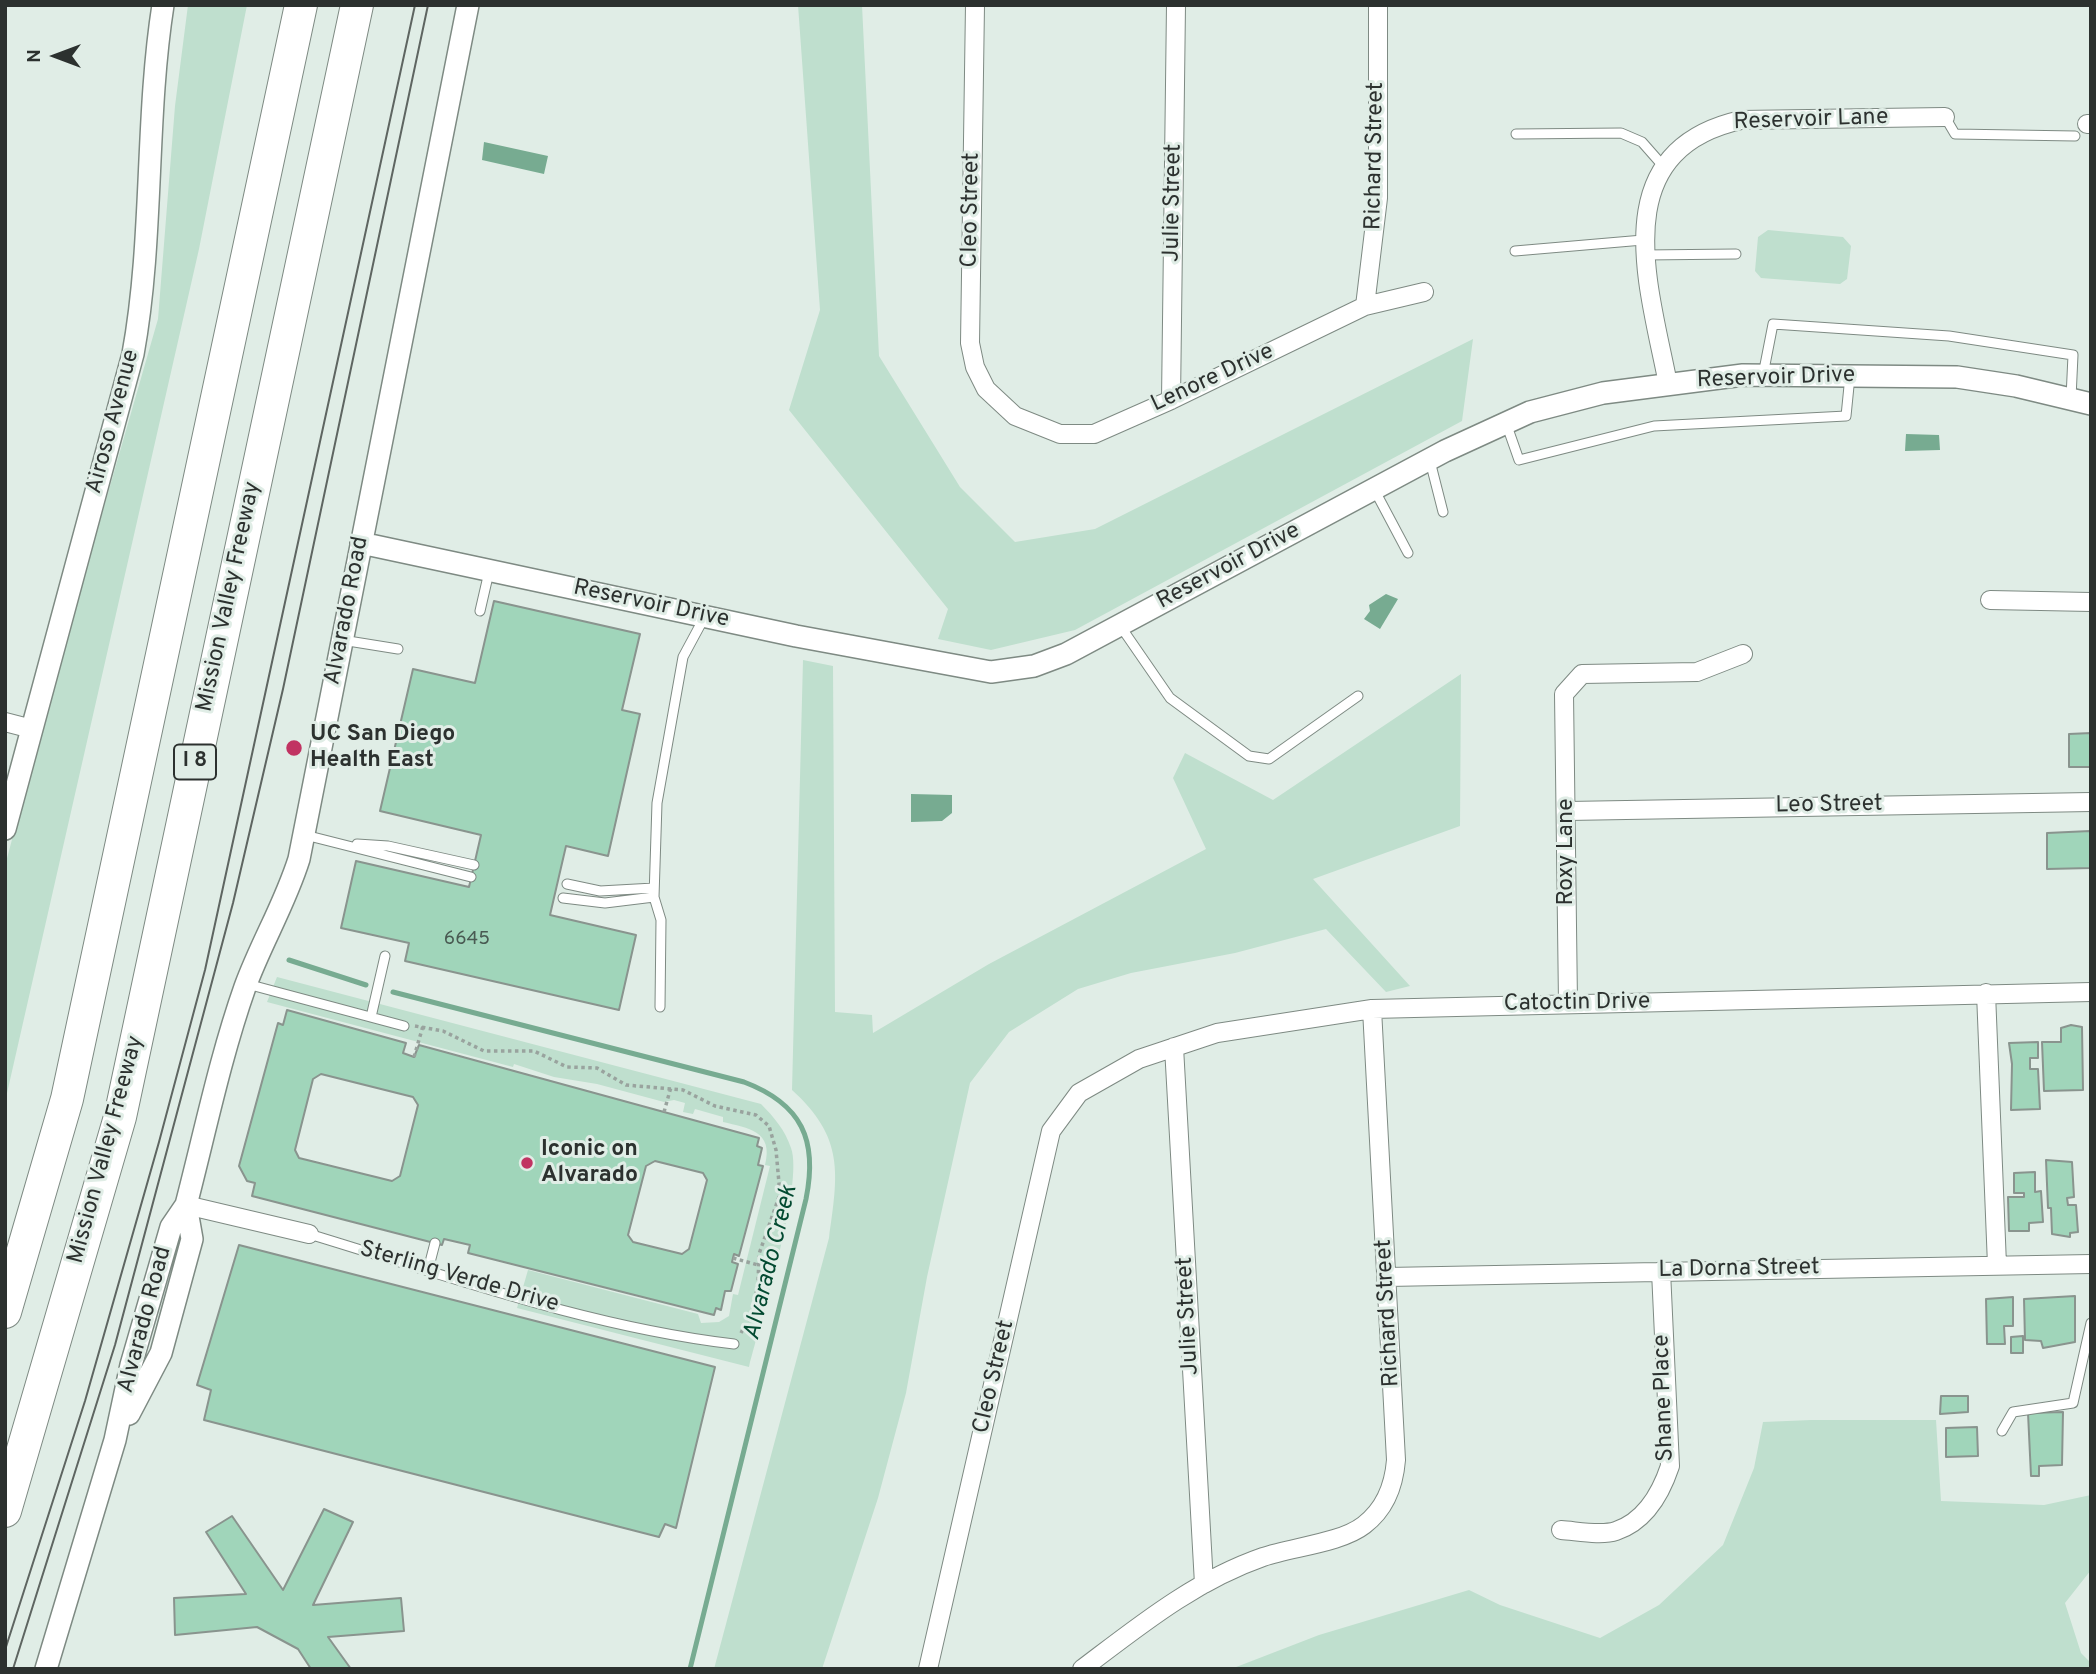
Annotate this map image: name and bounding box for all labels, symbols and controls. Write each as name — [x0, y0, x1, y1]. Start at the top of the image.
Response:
north arrow — [21, 21, 91, 91]
text: N — [23, 49, 47, 63]
street label: Richard Street — [1361, 82, 1391, 230]
street label: Reservoir Lane — [1733, 105, 1889, 137]
street label: Julie Street — [1159, 144, 1189, 262]
street label: Cleo Street — [957, 152, 987, 268]
street label: Lenore Drive — [1147, 339, 1279, 419]
street label: Airoso Avenue — [82, 347, 146, 497]
street label: Reservoir Drive — [1696, 362, 1856, 396]
street label: Mission Valley Freeway — [192, 479, 268, 715]
street label: Reservoir Drive — [1153, 518, 1305, 616]
street label: Alvarado Road — [320, 534, 376, 688]
street label: Reservoir Drive — [571, 575, 731, 635]
place label: UC San Diego Health East — [310, 721, 455, 775]
marker: UC San Diego Health East — [284, 738, 304, 758]
road number: I 8 — [174, 744, 216, 780]
street label: Leo Street — [1775, 791, 1883, 821]
street label: Roxy Lane — [1553, 798, 1581, 906]
house number: 6645 — [444, 929, 490, 951]
street label: Catoctin Drive — [1504, 989, 1650, 1019]
street label: Mission Valley Freeway — [63, 1033, 151, 1267]
place label: Iconic on Alvarado — [541, 1136, 638, 1190]
marker: Iconic on Alvarado — [519, 1155, 535, 1171]
water label: Alvarado Creek — [739, 1183, 805, 1343]
street label: Sterling Verde Drive — [356, 1236, 562, 1320]
street label: Richard Street — [1371, 1238, 1407, 1388]
street label: Alvarado Road — [113, 1244, 179, 1396]
street label: La Dorna Street — [1658, 1255, 1820, 1285]
street label: Julie Street — [1172, 1256, 1206, 1376]
street label: Cleo Street — [969, 1318, 1021, 1436]
street label: Shane Place — [1649, 1334, 1681, 1462]

